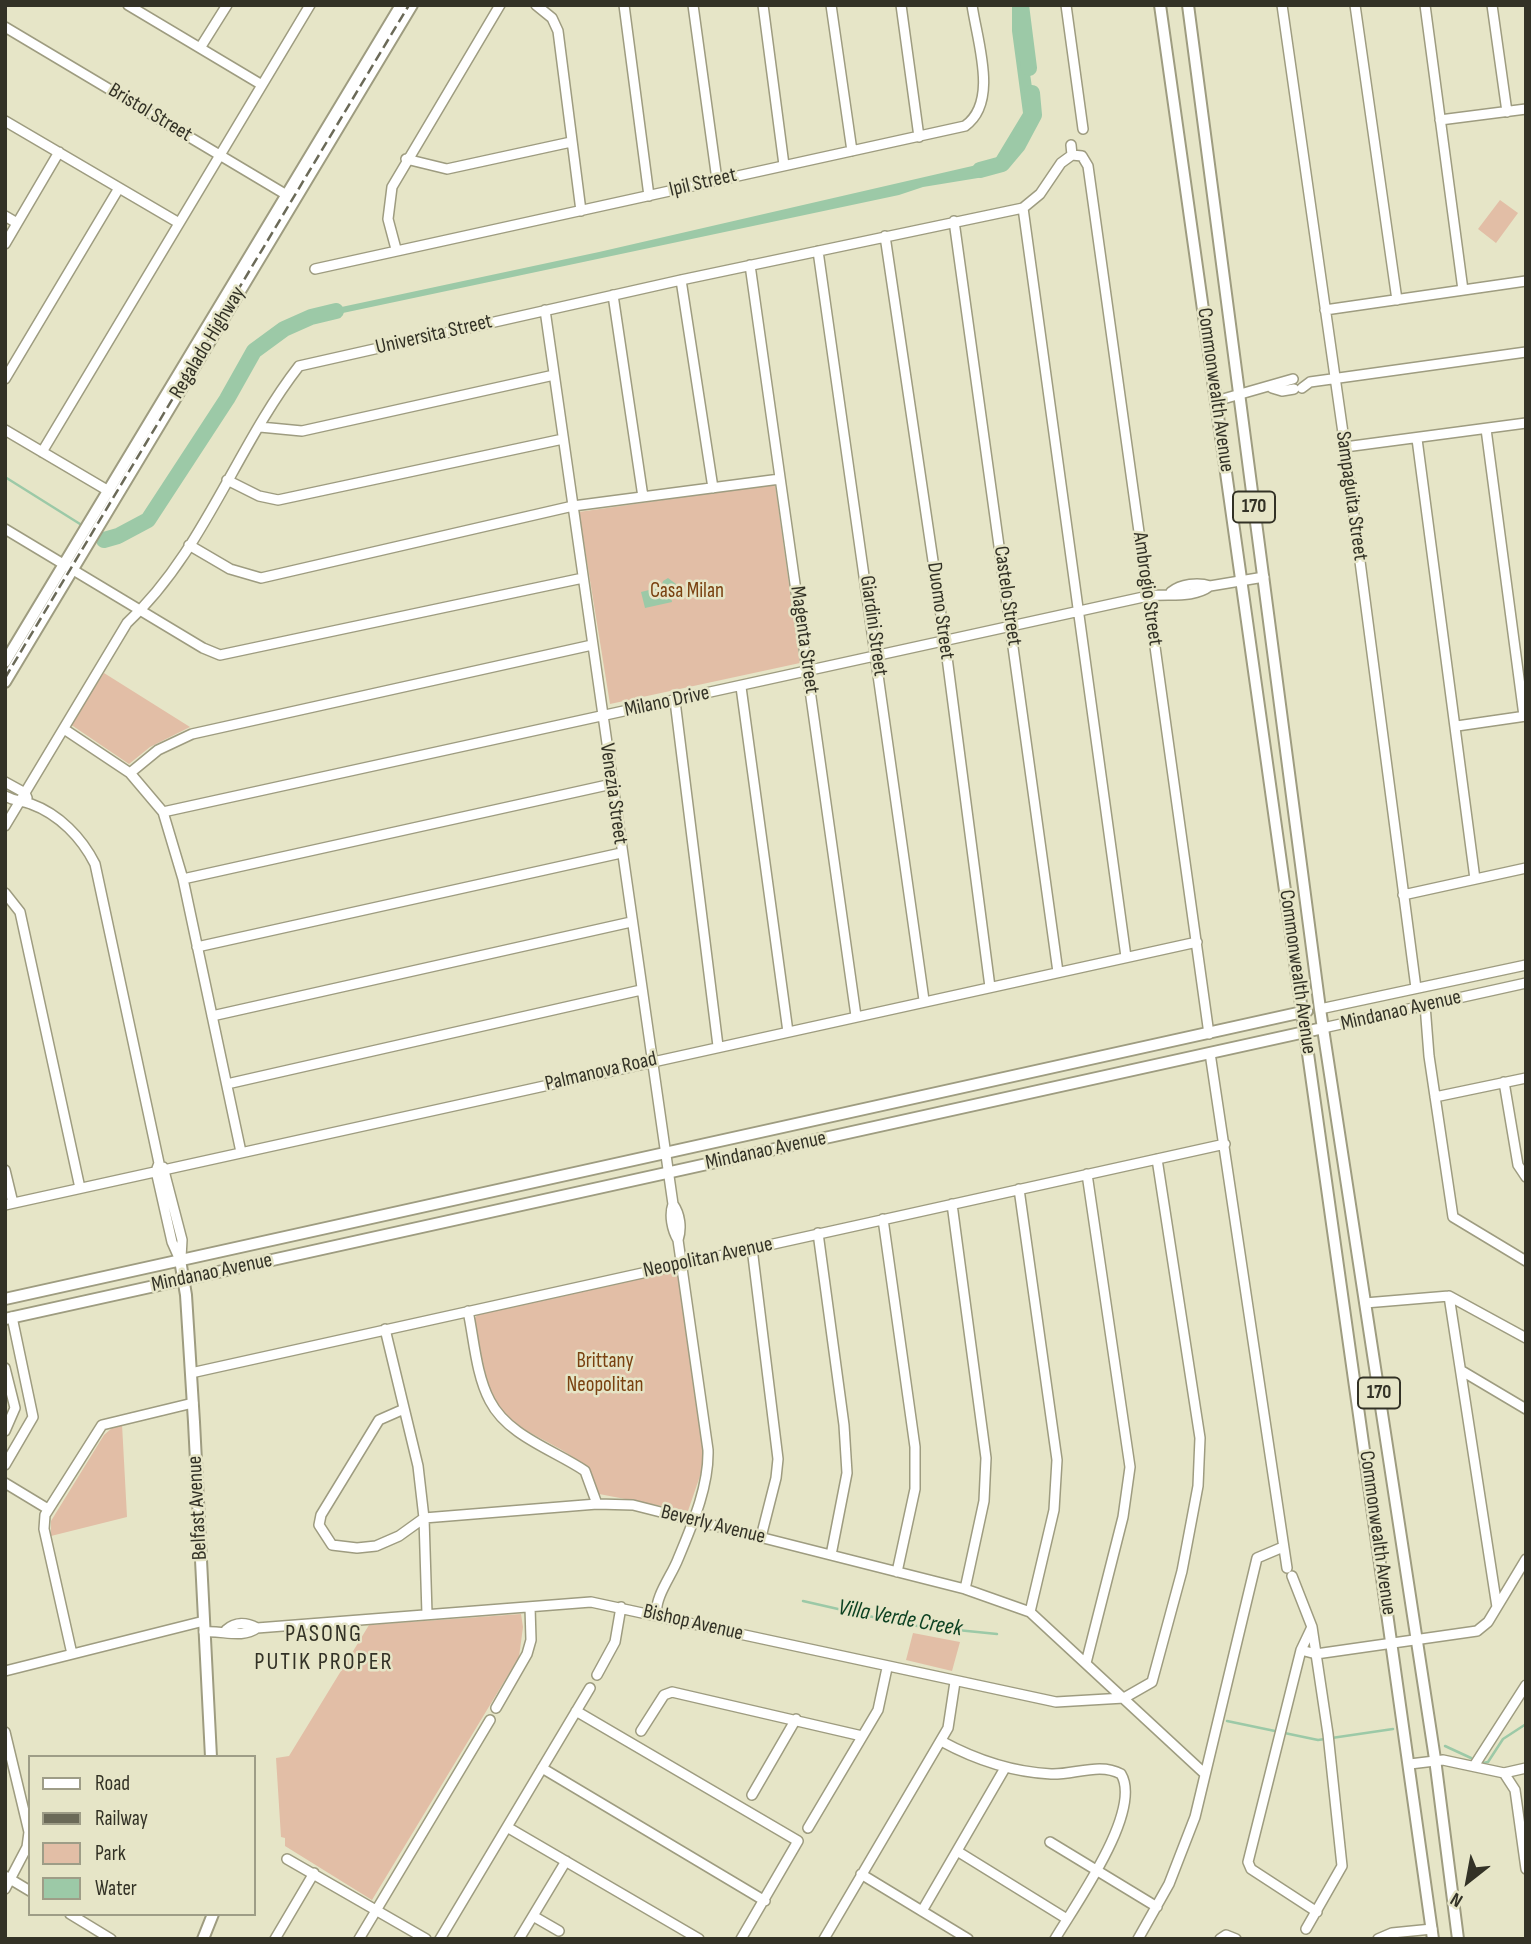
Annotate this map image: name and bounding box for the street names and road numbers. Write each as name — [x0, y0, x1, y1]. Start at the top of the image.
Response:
street label: Bristol Street — [104, 78, 196, 148]
street label: Ipil Street — [667, 163, 739, 203]
street label: Regalado Highway — [165, 282, 251, 404]
street label: Commonwealth Avenue — [1191, 306, 1239, 474]
street label: Universita Street — [373, 309, 495, 361]
street label: Sampaguita Street — [1329, 430, 1373, 562]
road number: 170 — [1233, 492, 1275, 522]
street label: Ambrogio Street — [1127, 531, 1167, 647]
street label: Castelo Street — [988, 545, 1026, 647]
street label: Duomo Street — [921, 561, 959, 661]
street label: Giardini Street — [853, 574, 893, 678]
street label: Magenta Street — [784, 585, 824, 695]
street label: Milano Drive — [622, 681, 712, 723]
street label: Venezia Street — [593, 742, 633, 846]
street label: Commonwealth Avenue — [1273, 888, 1321, 1056]
street label: Mindanao Avenue — [1338, 985, 1464, 1037]
street label: Palmanova Road — [543, 1047, 659, 1097]
street label: Mindanao Avenue — [703, 1126, 829, 1176]
street label: Neopolitan Avenue — [641, 1232, 775, 1284]
street label: Mindanao Avenue — [149, 1248, 275, 1298]
road number: 170 — [1358, 1378, 1400, 1408]
street label: Commonwealth Avenue — [1353, 1449, 1401, 1617]
street label: Belfast Avenue — [183, 1455, 213, 1561]
street label: Beverly Avenue — [658, 1500, 768, 1550]
street label: Bishop Avenue — [641, 1599, 745, 1647]

